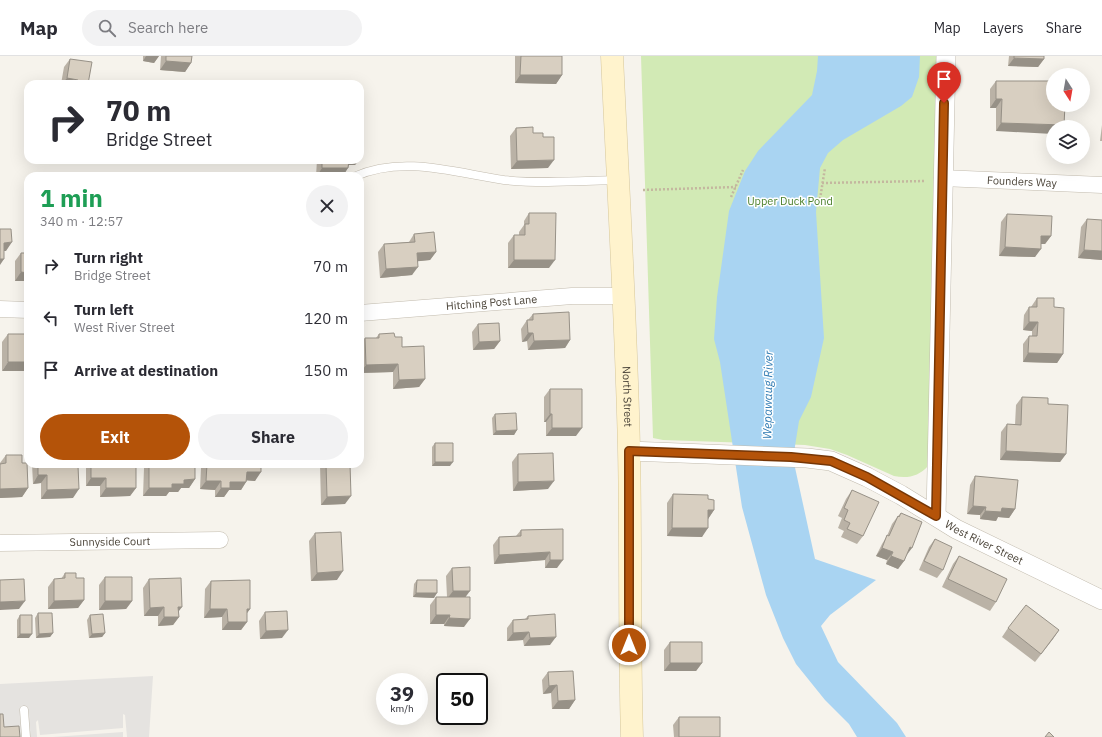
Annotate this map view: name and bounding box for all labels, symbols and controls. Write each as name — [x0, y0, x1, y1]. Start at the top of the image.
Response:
search box — [82, 10, 362, 46]
text: Map — [20, 16, 58, 40]
icon: search — [96, 17, 118, 39]
text: Search here — [128, 18, 208, 37]
text: Map — [934, 19, 961, 37]
text: Layers — [983, 19, 1024, 37]
text: Share — [1046, 19, 1082, 37]
pin — [927, 62, 961, 103]
icon: arrive — [933, 68, 955, 90]
north arrow — [1046, 68, 1090, 112]
map controls — [1046, 68, 1090, 164]
text: 70 m — [106, 92, 171, 129]
icon: right — [40, 96, 92, 148]
button: layers — [1046, 120, 1090, 164]
text: Bridge Street — [106, 128, 212, 151]
street label: Founders Way — [987, 173, 1058, 190]
text: 1 min — [40, 182, 103, 214]
button: close — [306, 185, 348, 227]
park label: Upper Duck Pond — [747, 194, 833, 208]
text: 340 m · 12:57 — [40, 213, 123, 230]
text: Turn right — [74, 248, 143, 267]
icon: right — [40, 255, 62, 277]
text: 70 m — [313, 257, 348, 276]
text: Bridge Street — [74, 267, 151, 284]
street label: Hitching Post Lane — [445, 292, 538, 313]
text: Turn left — [74, 300, 134, 319]
icon: left — [40, 307, 62, 329]
text: 120 m — [304, 309, 348, 328]
text: West River Street — [74, 319, 175, 336]
water label: Wepawaug River — [759, 350, 776, 439]
icon: arrive — [40, 359, 62, 381]
text: Arrive at destination — [74, 361, 218, 380]
text: 150 m — [304, 361, 348, 380]
street label: North Street — [620, 366, 635, 427]
button: Exit — [40, 414, 190, 460]
button: Share — [198, 414, 348, 460]
street label: West River Street — [942, 517, 1026, 568]
street label: Sunnyside Court — [69, 534, 151, 549]
position arrow — [608, 624, 650, 666]
speed limit sign: 50 — [436, 673, 488, 725]
text: 39 — [390, 680, 414, 707]
text: km/h — [390, 702, 414, 715]

